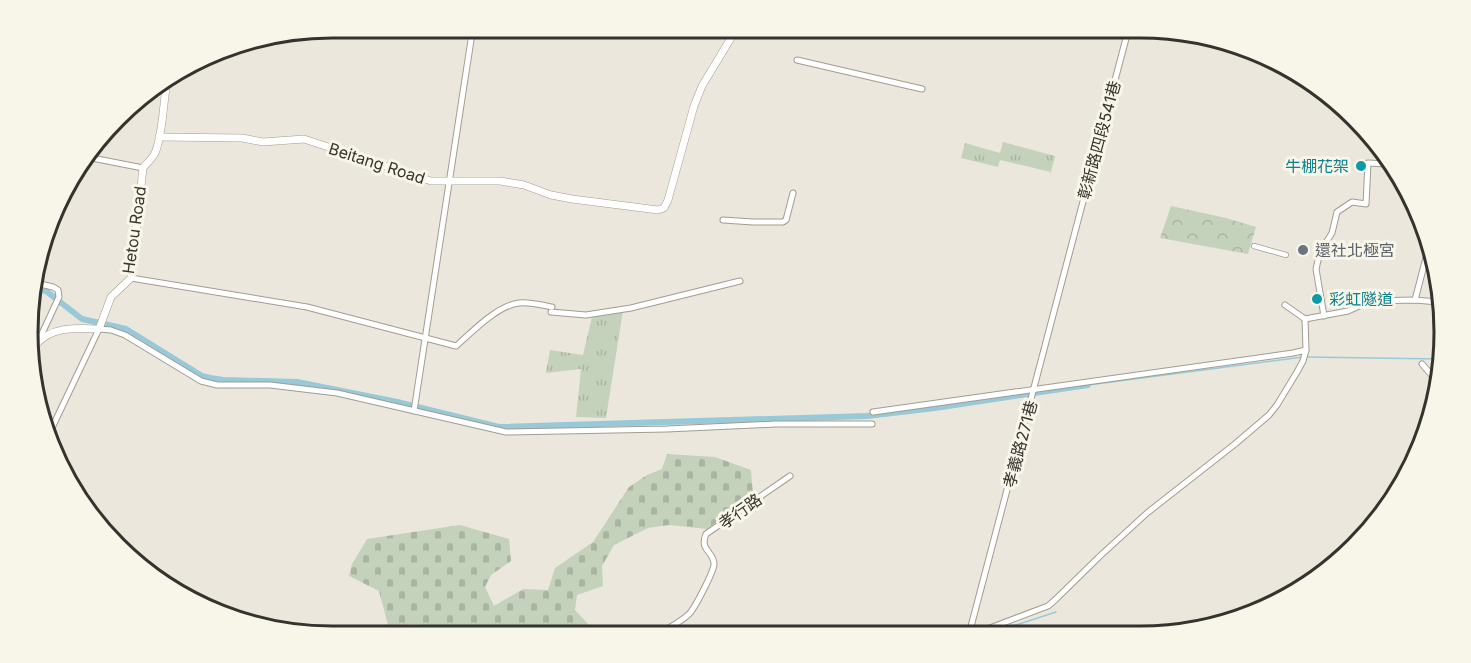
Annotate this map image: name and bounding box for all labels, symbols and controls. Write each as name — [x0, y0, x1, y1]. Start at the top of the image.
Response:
street label: 彰新路四段541巷 — [1074, 78, 1124, 202]
street label: Beitang Road — [326, 138, 428, 188]
place label: 牛棚花架 — [1285, 156, 1349, 176]
marker: 牛棚花架 — [1354, 159, 1368, 173]
street label: Hetou Road — [118, 185, 150, 275]
place label: 還社北極宮 — [1315, 240, 1395, 260]
marker: 還社北極宮 — [1296, 243, 1310, 257]
place label: 彩虹隧道 — [1329, 289, 1393, 309]
marker: 彩虹隧道 — [1310, 292, 1324, 306]
street label: 孝義路271巷 — [999, 398, 1041, 490]
street label: 孝行路 — [715, 489, 765, 533]

